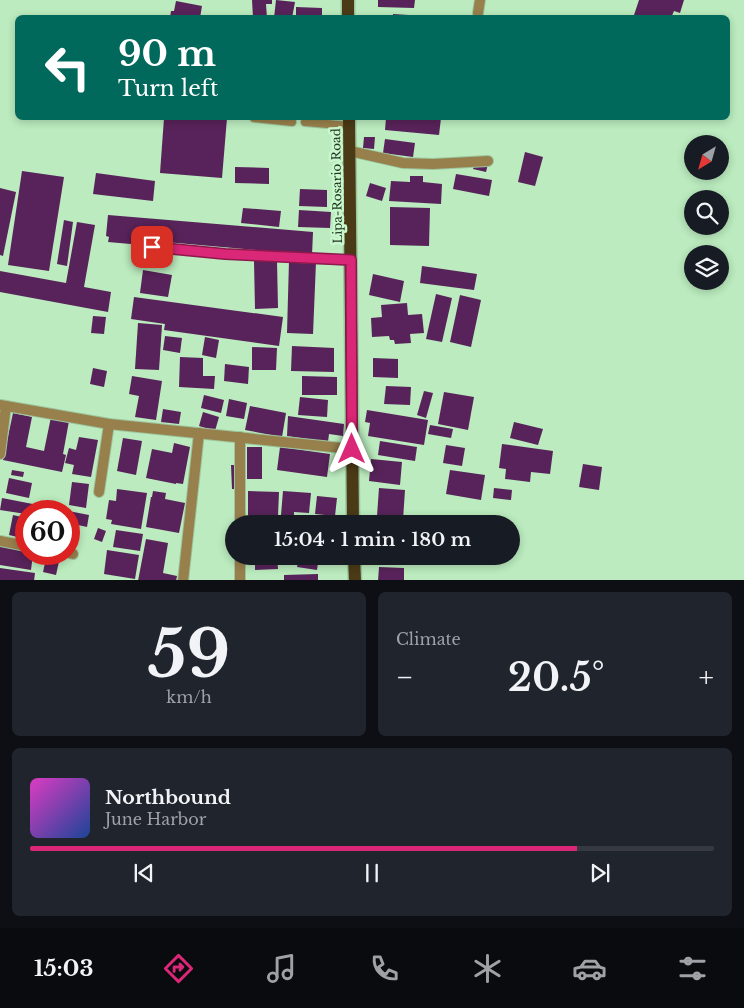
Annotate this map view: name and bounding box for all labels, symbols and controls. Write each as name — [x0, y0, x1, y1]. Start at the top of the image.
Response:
text: 90 m — [118, 32, 216, 75]
icon: left — [35, 35, 100, 100]
text: Turn left — [118, 75, 218, 102]
street label: Lipa-Rosario Road — [328, 128, 345, 244]
north arrow — [684, 135, 729, 180]
map controls — [684, 135, 729, 290]
button: search — [684, 190, 729, 235]
pin — [131, 226, 173, 268]
icon: arrive — [138, 233, 166, 261]
button: layers — [684, 245, 729, 290]
position arrow — [325, 422, 377, 474]
speed limit sign: 60 — [15, 500, 80, 565]
text: 15:04 · 1 min · 180 m — [274, 528, 471, 551]
text: 59 — [148, 614, 230, 695]
text: Climate — [396, 629, 461, 649]
text: 20.5° — [508, 654, 605, 701]
text: − — [396, 660, 414, 695]
text: + — [699, 660, 714, 695]
text: km/h — [166, 687, 212, 707]
text: Northbound — [105, 786, 231, 809]
text: June Harbor — [105, 809, 206, 829]
icon: previous — [130, 859, 158, 887]
icon: pause — [358, 859, 386, 887]
icon: next — [586, 859, 614, 887]
icon: directions — [161, 951, 196, 986]
icon: music — [264, 951, 299, 986]
icon: phone — [367, 951, 402, 986]
icon: climate — [470, 951, 505, 986]
icon: car — [572, 951, 607, 986]
icon: filters — [675, 951, 710, 986]
text: 15:03 — [34, 955, 93, 982]

